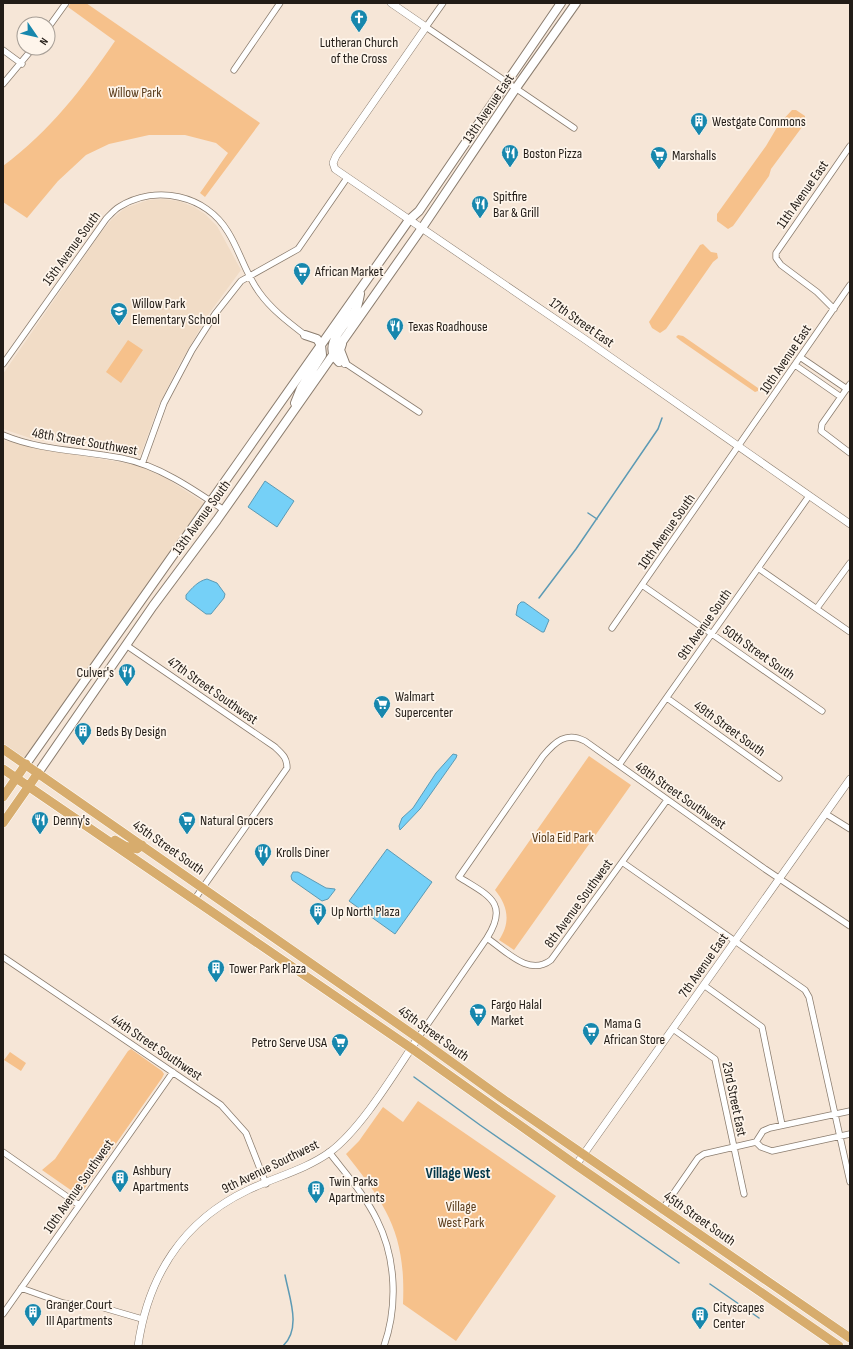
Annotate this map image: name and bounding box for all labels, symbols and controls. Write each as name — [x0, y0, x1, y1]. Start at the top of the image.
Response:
church icon: Lutheran Church of the Cross — [349, 8, 369, 33]
north arrow — [16, 16, 56, 56]
place label: Lutheran Church of the Cross — [320, 34, 398, 67]
text: N — [37, 35, 51, 47]
street label: 13th Avenue East — [459, 70, 518, 146]
park label: Willow Park — [108, 84, 162, 101]
building icon: Westgate Commons — [689, 111, 709, 136]
place label: Westgate Commons — [712, 113, 806, 130]
restaurant icon: Boston Pizza — [500, 143, 520, 168]
place label: Boston Pizza — [523, 145, 582, 162]
supermarket icon: Marshalls — [649, 145, 669, 170]
place label: Marshalls — [672, 147, 716, 164]
street label: 11th Avenue East — [773, 157, 832, 231]
place label: Spitfire Bar & Grill — [493, 188, 539, 221]
restaurant icon: Spitfire Bar & Grill — [470, 194, 490, 219]
street label: 15th Avenue South — [39, 208, 104, 289]
supermarket icon: African Market — [292, 261, 312, 286]
place label: African Market — [314, 263, 383, 280]
street label: 17th Street East — [546, 294, 617, 351]
place label: Willow Park Elementary School — [132, 295, 220, 328]
school or university icon: Willow Park Elementary School — [109, 301, 129, 326]
restaurant icon: Texas Roadhouse — [385, 316, 405, 341]
place label: Texas Roadhouse — [408, 318, 488, 335]
street label: 10th Avenue East — [756, 321, 815, 397]
street label: 48th Street Southwest — [31, 424, 139, 459]
street label: 13th Avenue South — [169, 477, 234, 558]
street label: 10th Avenue South — [634, 490, 699, 572]
street label: 9th Avenue South — [674, 585, 735, 663]
street label: 50th Street South — [719, 621, 798, 683]
street label: 47th Street Southwest — [164, 653, 261, 728]
restaurant icon: Culver's — [117, 662, 137, 687]
place label: Culver's — [77, 664, 114, 681]
place label: Walmart Supercenter — [395, 688, 453, 721]
supermarket icon: Walmart Supercenter — [372, 694, 392, 719]
street label: 49th Street South — [691, 697, 769, 760]
building icon: Beds By Design — [73, 721, 93, 746]
place label: Beds By Design — [96, 723, 166, 740]
street label: 48th Street Southwest — [632, 758, 729, 833]
restaurant icon: Denny's — [30, 810, 50, 835]
supermarket icon: Natural Grocers — [177, 810, 197, 835]
place label: Denny's — [53, 812, 90, 829]
place label: Natural Grocers — [200, 812, 273, 829]
street label: 45th Street South — [130, 816, 208, 878]
park label: Viola Eid Park — [532, 829, 595, 846]
restaurant icon: Krolls Diner — [253, 842, 273, 867]
place label: Krolls Diner — [276, 844, 329, 861]
street label: 8th Avenue Southwest — [540, 856, 616, 951]
building icon: Up North Plaza — [308, 901, 328, 926]
place label: Up North Plaza — [331, 903, 400, 920]
street label: 7th Avenue East — [675, 930, 732, 1001]
building icon: Tower Park Plaza — [206, 958, 226, 983]
place label: Tower Park Plaza — [229, 960, 306, 977]
place label: Fargo Halal Market — [491, 996, 542, 1029]
street label: 45th Street South — [395, 1002, 473, 1065]
supermarket icon: Fargo Halal Market — [468, 1002, 488, 1027]
street label: 44th Street Southwest — [108, 1011, 206, 1084]
place label: Mama G African Store — [603, 1015, 665, 1048]
supermarket icon: Mama G African Store — [581, 1021, 601, 1046]
supermarket icon: Petro Serve USA — [330, 1032, 350, 1057]
place label: Petro Serve USA — [252, 1034, 328, 1051]
street label: 23rd Street East — [718, 1060, 751, 1138]
street label: 10th Avenue Southwest — [40, 1136, 117, 1237]
street label: 9th Avenue Southwest — [219, 1136, 322, 1197]
place label: Ashbury Apartments — [132, 1162, 189, 1195]
district label: Village West — [426, 1164, 490, 1183]
building icon: Ashbury Apartments — [110, 1168, 130, 1193]
place label: Twin Parks Apartments — [328, 1173, 385, 1206]
building icon: Twin Parks Apartments — [306, 1179, 326, 1204]
street label: 45th Street South — [661, 1187, 739, 1249]
park label: Village West Park — [438, 1198, 485, 1231]
place label: Granger Court III Apartments — [46, 1296, 113, 1329]
place label: Cityscapes Center — [713, 1299, 764, 1332]
building icon: Granger Court III Apartments — [23, 1302, 43, 1327]
building icon: Cityscapes Center — [690, 1305, 710, 1330]

